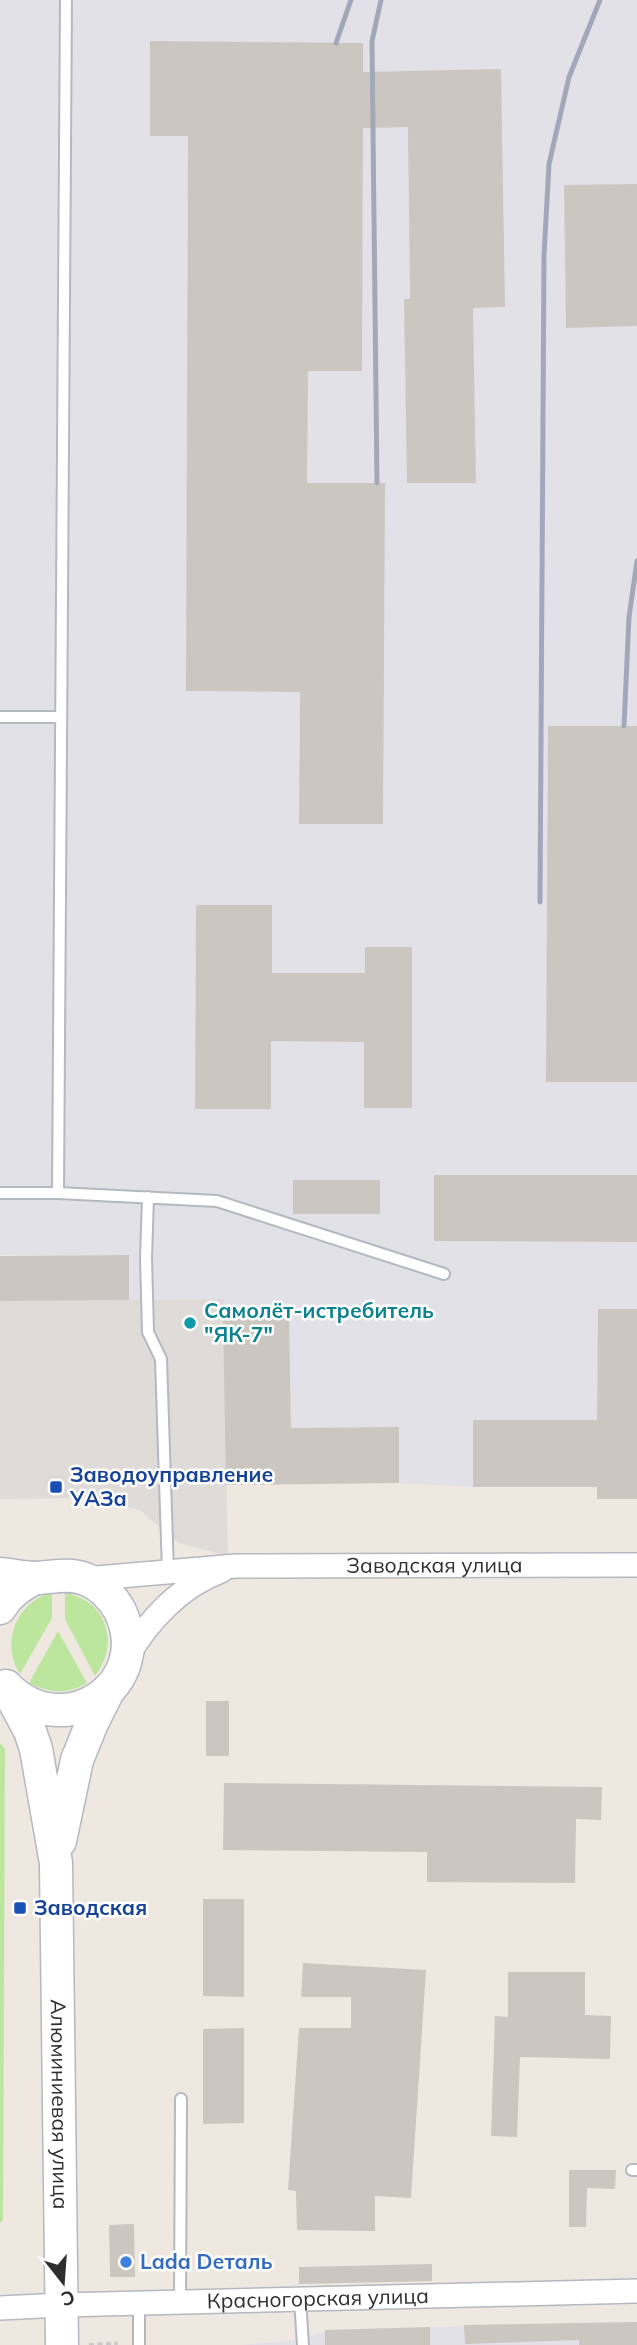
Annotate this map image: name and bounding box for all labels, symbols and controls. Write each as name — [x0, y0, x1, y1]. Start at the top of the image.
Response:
place label: Самолёт-истребитель "ЯК-7" — [204, 1297, 434, 1347]
marker: Самолёт-истребитель "ЯК-7" — [182, 1315, 198, 1331]
place label: Заводоуправление УАЗа — [69, 1461, 273, 1511]
marker: Заводоуправление УАЗа — [48, 1479, 64, 1495]
street label: Заводская улица — [346, 1551, 523, 1578]
place label: Заводская — [34, 1894, 147, 1920]
marker: Заводская — [12, 1900, 28, 1916]
street label: Алюминиевая улица — [46, 1999, 74, 2210]
north arrow — [28, 2247, 98, 2317]
place label: Lada Dеталь — [140, 2248, 273, 2274]
marker: Lada Dеталь — [118, 2254, 134, 2270]
street label: Красногорская улица — [206, 2282, 429, 2313]
text: С — [58, 2285, 78, 2312]

